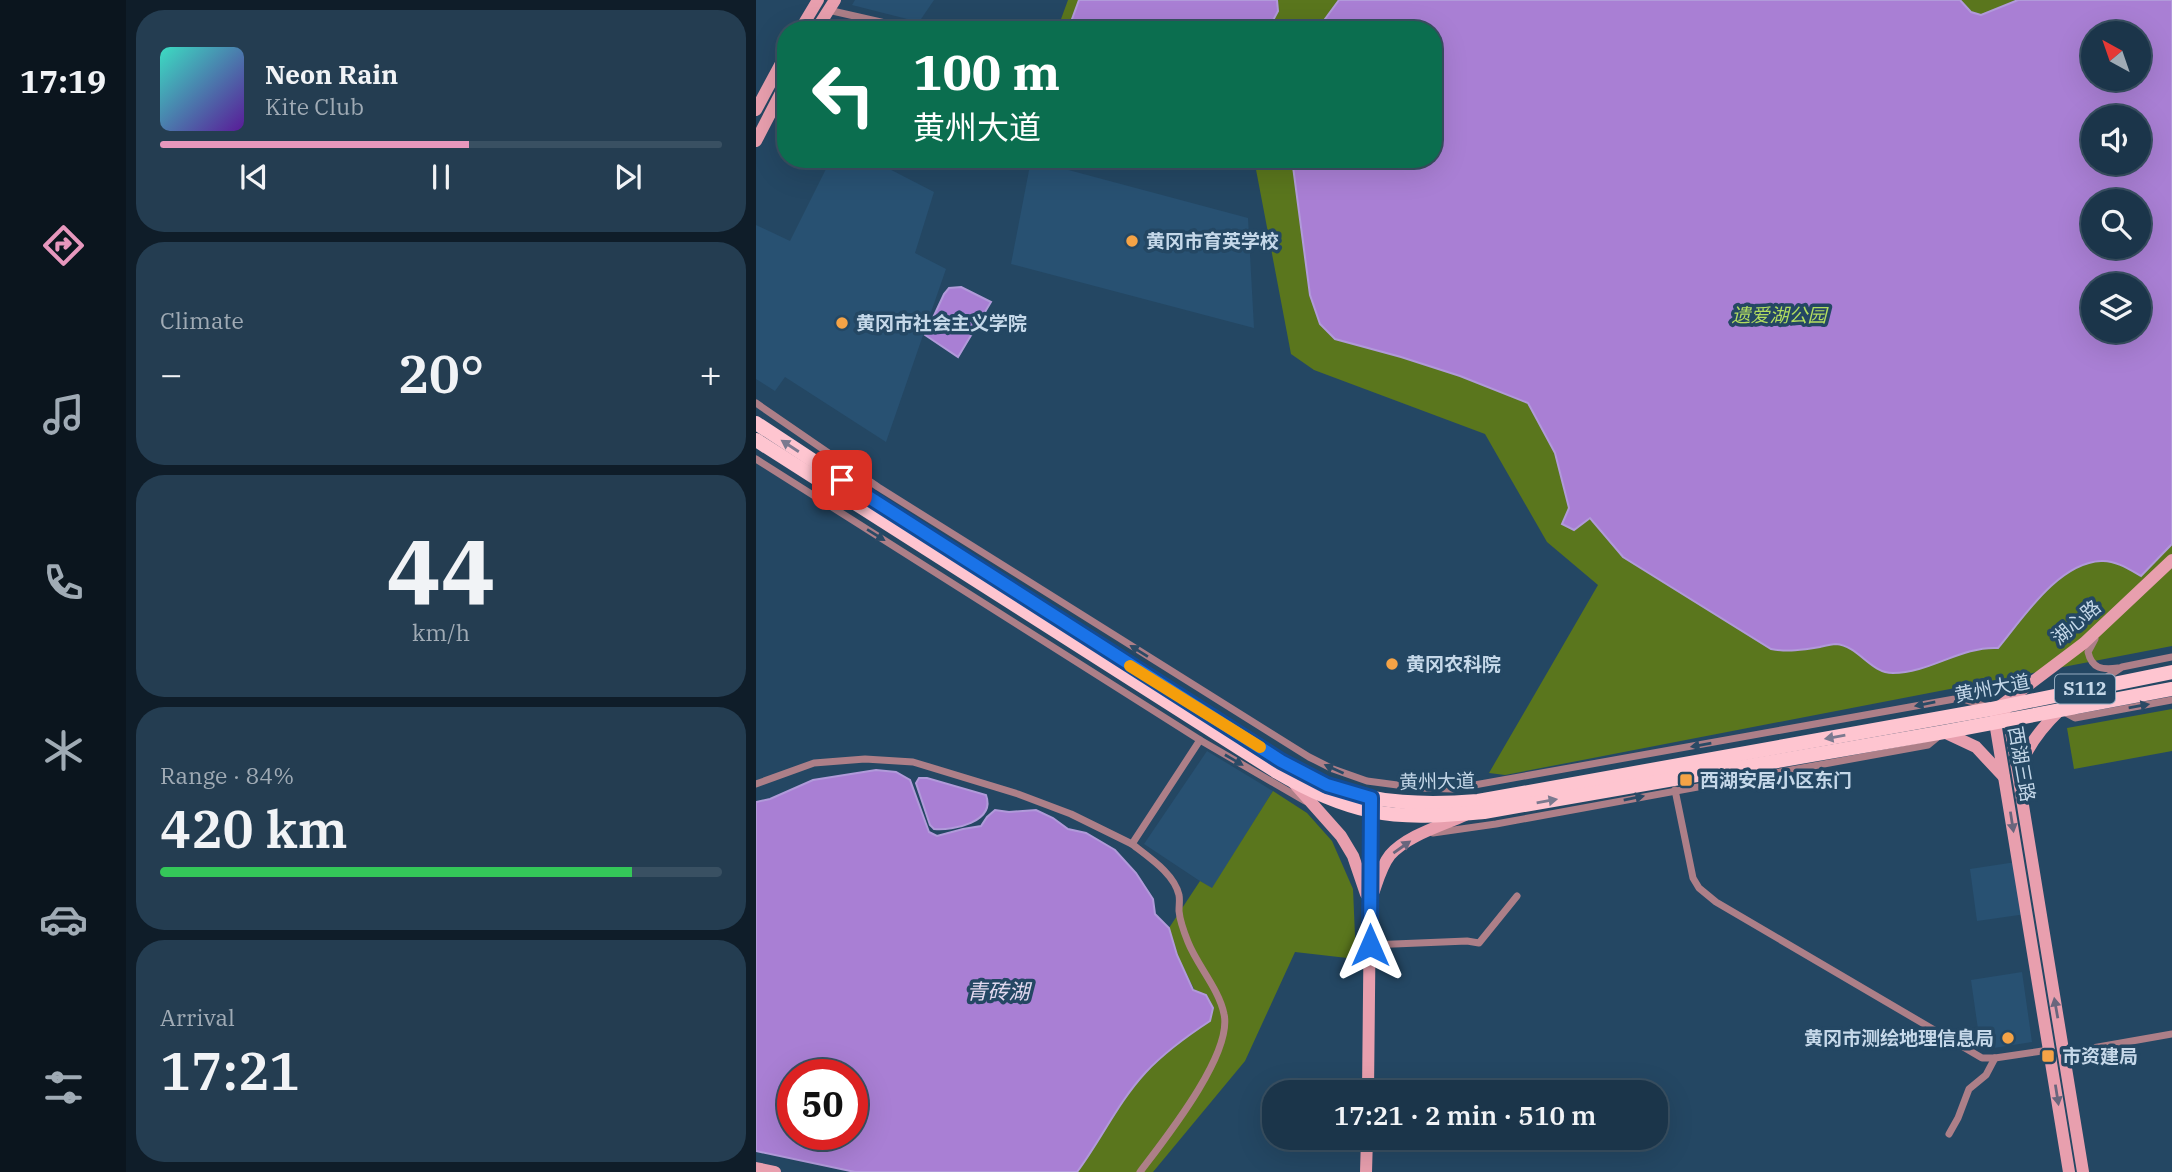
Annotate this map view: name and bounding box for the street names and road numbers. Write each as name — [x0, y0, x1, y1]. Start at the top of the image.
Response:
street label: 湖心路 — [2046, 594, 2106, 650]
street label: 黄州大道 — [1952, 669, 2032, 707]
road number: S112 — [2055, 674, 2115, 704]
street label: 西湖三路 — [2004, 724, 2040, 804]
street label: 黄州大道 — [1399, 768, 1475, 794]

